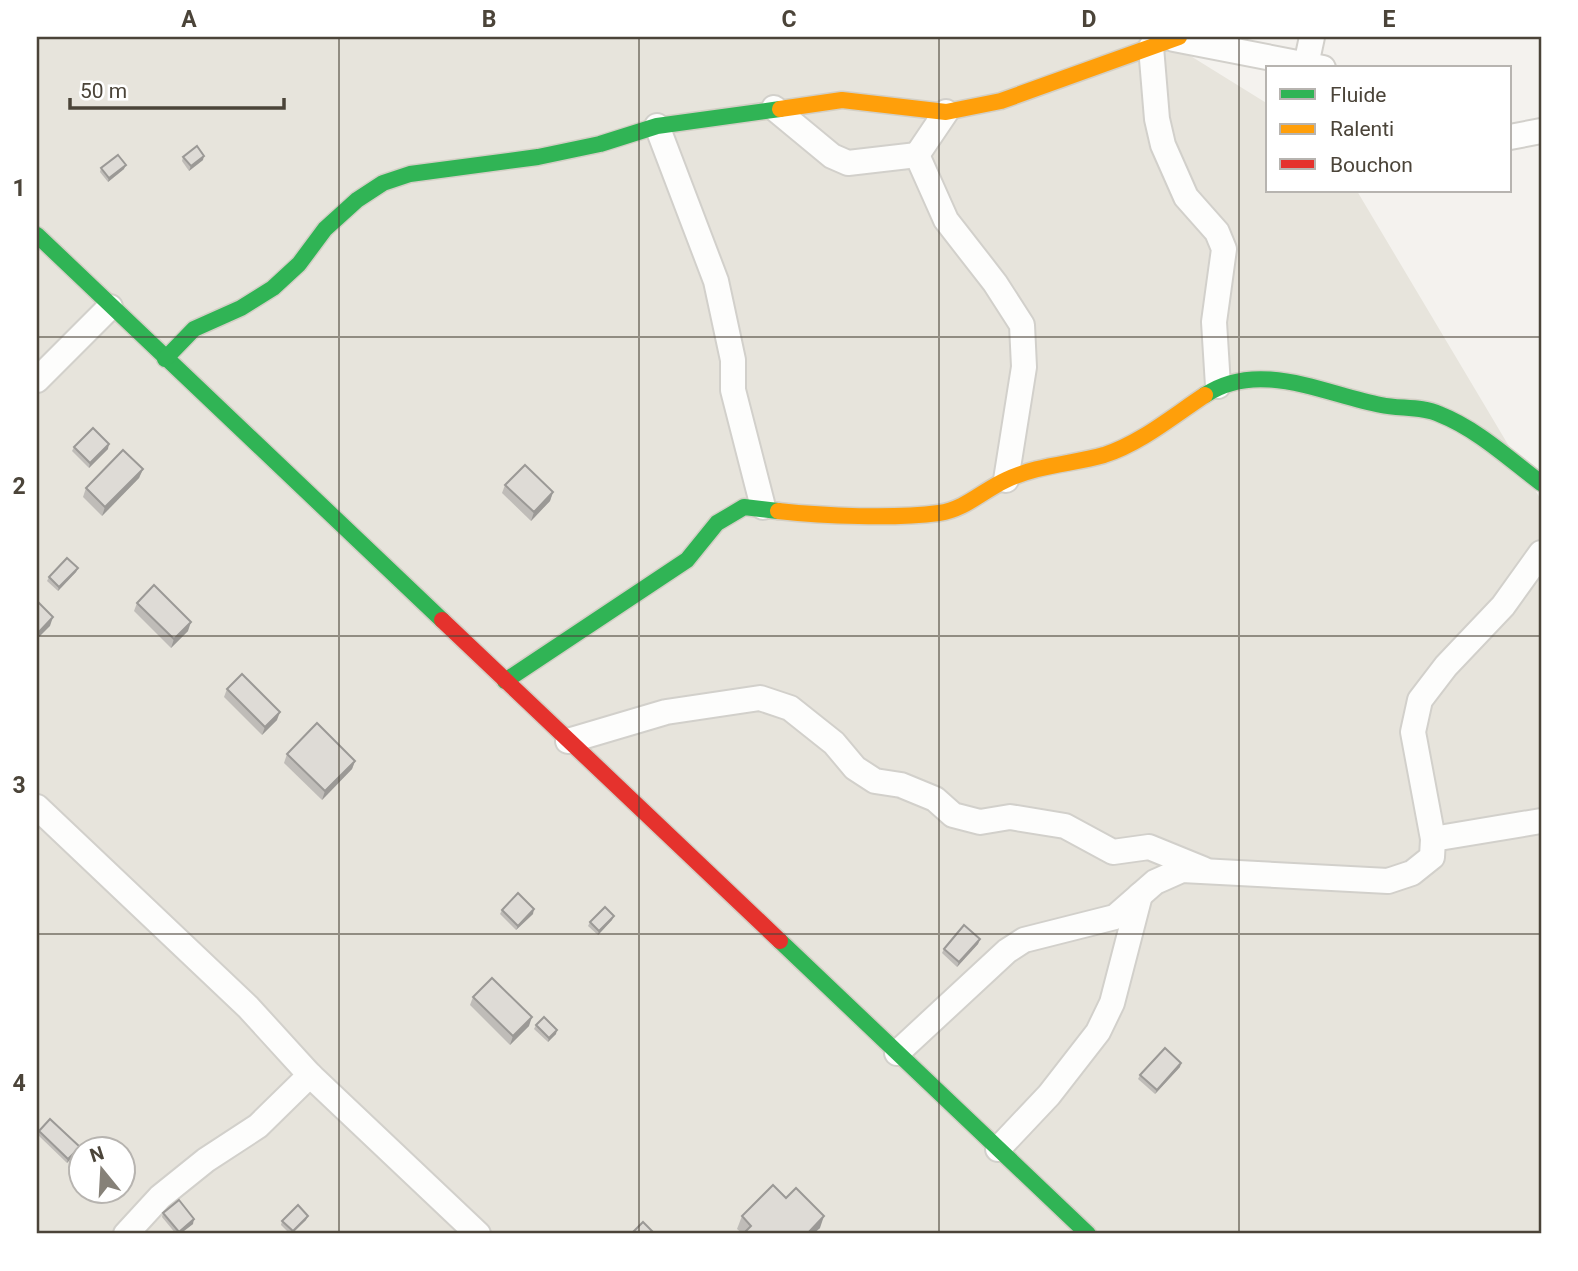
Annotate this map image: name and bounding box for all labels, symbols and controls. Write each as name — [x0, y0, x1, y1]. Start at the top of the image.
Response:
text: A — [181, 6, 197, 33]
text: B — [482, 6, 496, 33]
text: C — [781, 6, 797, 33]
text: D — [1082, 6, 1096, 33]
text: E — [1383, 6, 1396, 33]
scale bar — [70, 66, 284, 110]
legend — [1266, 66, 1512, 192]
text: 50 m — [80, 79, 127, 103]
text: Fluide — [1330, 83, 1386, 107]
text: Ralenti — [1330, 117, 1394, 141]
text: Bouchon — [1330, 153, 1413, 177]
text: 1 — [12, 175, 26, 202]
text: 2 — [12, 473, 26, 500]
text: 3 — [12, 772, 26, 799]
text: 4 — [12, 1070, 26, 1097]
north arrow — [66, 1134, 136, 1204]
text: N — [87, 1141, 107, 1167]

